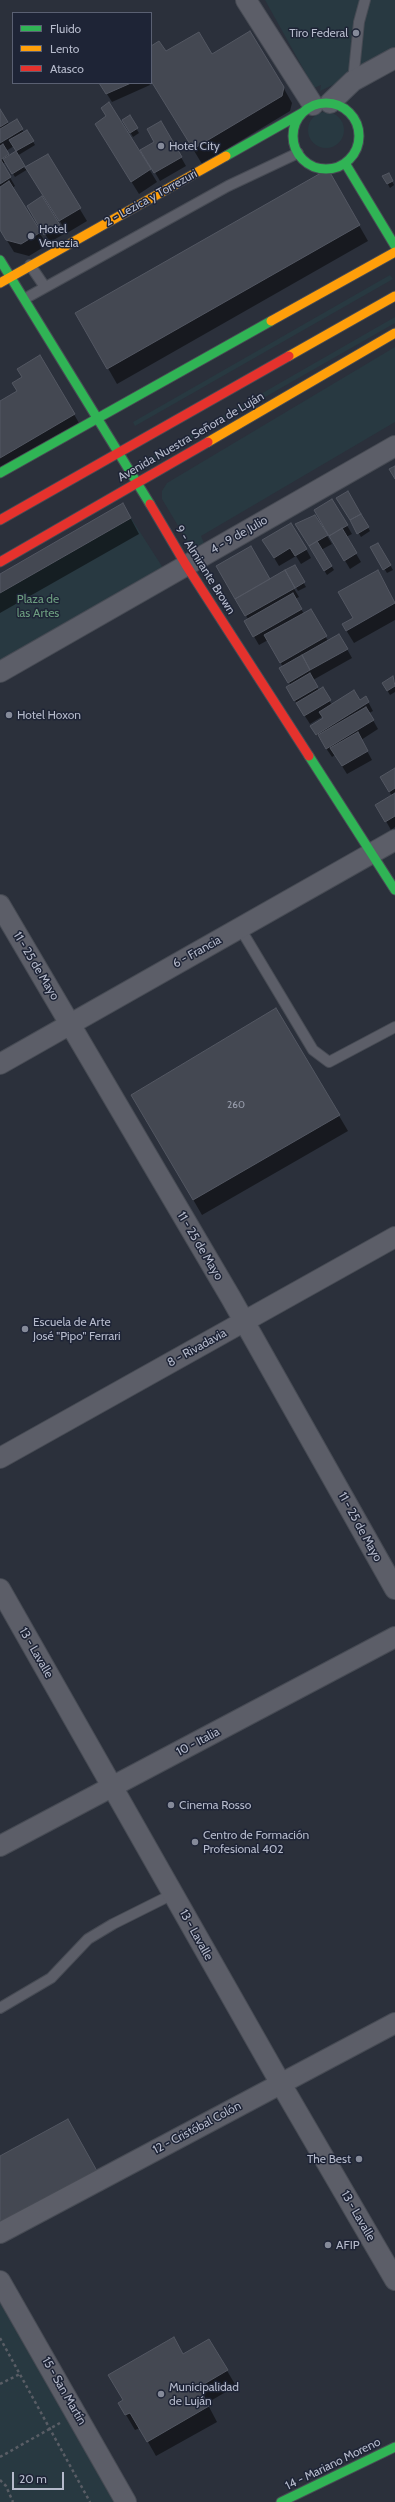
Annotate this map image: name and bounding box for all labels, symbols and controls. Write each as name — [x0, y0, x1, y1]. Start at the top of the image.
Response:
legend — [12, 12, 152, 84]
text: Fluido — [50, 21, 81, 36]
place label: Tiro Federal — [289, 26, 348, 40]
marker: Tiro Federal — [351, 28, 361, 38]
text: Lento — [50, 41, 79, 56]
text: Atasco — [50, 61, 84, 76]
place label: Hotel City — [169, 139, 220, 153]
marker: Hotel City — [156, 141, 166, 151]
street label: 2 - Lezica y Torrezuri — [102, 167, 200, 229]
place label: Hotel Venezia — [39, 222, 79, 250]
marker: Hotel Venezia — [26, 231, 36, 241]
street label: Avenida Nuestra Señora de Luján — [115, 389, 267, 485]
street label: 4 - 9 de Julio — [208, 513, 270, 557]
street label: 9 - Almirante Brown — [172, 523, 238, 617]
park label: Plaza de las Artes — [17, 592, 59, 620]
place label: Hotel Hoxon — [17, 708, 81, 722]
marker: Hotel Hoxon — [4, 710, 14, 720]
street label: 11 - 25 de Mayo — [10, 929, 62, 1003]
street label: 6 - Francia — [170, 933, 224, 971]
house number: 260 — [227, 1099, 245, 1111]
street label: 11 - 25 de Mayo — [174, 1209, 226, 1283]
place label: Escuela de Arte José "Pipo" Ferrari — [33, 1315, 121, 1343]
marker: Escuela de Arte José "Pipo" Ferrari — [20, 1324, 30, 1334]
street label: 8 - Rivadavia — [165, 1326, 229, 1370]
street label: 11 - 25 de Mayo — [335, 1490, 385, 1564]
street label: 13 - Lavalle — [16, 1625, 56, 1681]
street label: 10 - Italia — [174, 1725, 222, 1759]
place label: Cinema Rosso — [179, 1798, 251, 1812]
marker: Cinema Rosso — [166, 1800, 176, 1810]
place label: Centro de Formación Profesional 402 — [203, 1828, 309, 1856]
marker: Centro de Formación Profesional 402 — [190, 1837, 200, 1847]
street label: 13 - Lavalle — [176, 1907, 216, 1963]
street label: 12 - Cristóbal Colón — [150, 2099, 244, 2157]
place label: The Best — [307, 2152, 351, 2166]
marker: The Best — [354, 2154, 364, 2164]
street label: 13 - Lavalle — [338, 2188, 378, 2244]
place label: AFIP — [336, 2238, 360, 2252]
marker: AFIP — [323, 2240, 333, 2250]
street label: 15 - San Martín — [39, 2355, 89, 2427]
place label: Municipalidad de Luján — [169, 2380, 239, 2408]
marker: Municipalidad de Luján — [156, 2389, 166, 2399]
street label: 14 - Mariano Moreno — [283, 2435, 383, 2493]
scale bar — [14, 2464, 66, 2490]
text: 20 m — [19, 2471, 47, 2486]

